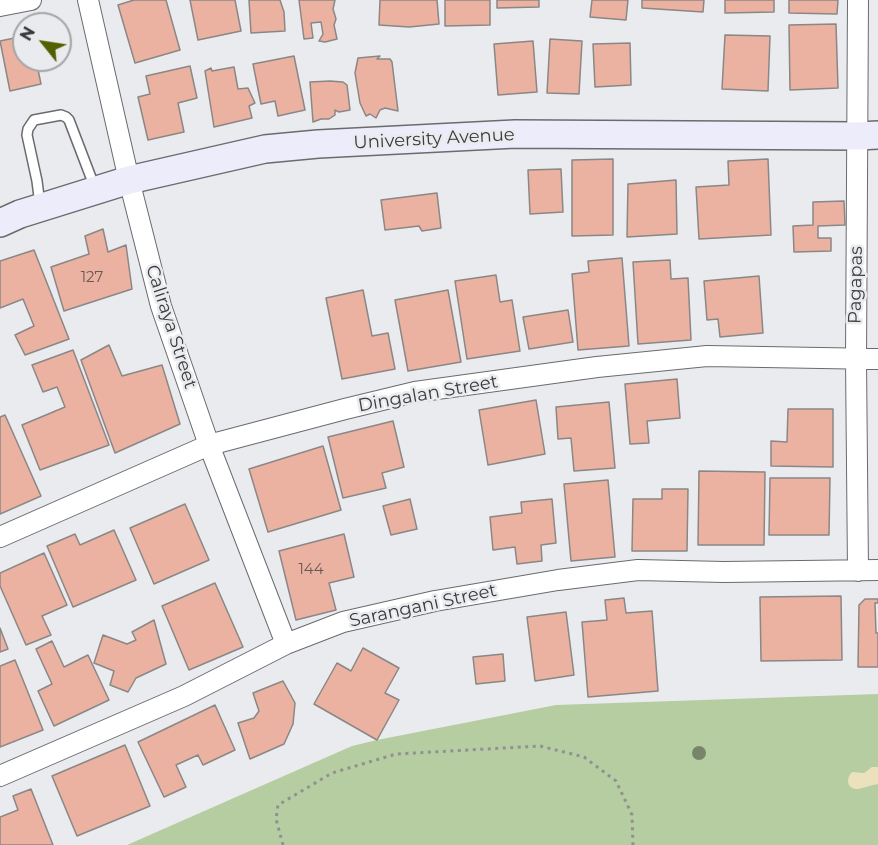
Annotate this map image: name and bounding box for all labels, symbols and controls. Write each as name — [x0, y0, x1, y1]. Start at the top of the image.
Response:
north arrow — [12, 12, 72, 72]
text: N — [16, 23, 39, 44]
street label: University Avenue — [353, 124, 515, 154]
street label: Pagapas — [845, 246, 867, 324]
street label: Caliraya Street — [141, 262, 201, 392]
house number: 127 — [81, 269, 103, 287]
street label: Dingalan Street — [356, 371, 500, 417]
house number: 144 — [298, 561, 324, 579]
street label: Sarangani Street — [347, 580, 499, 632]

